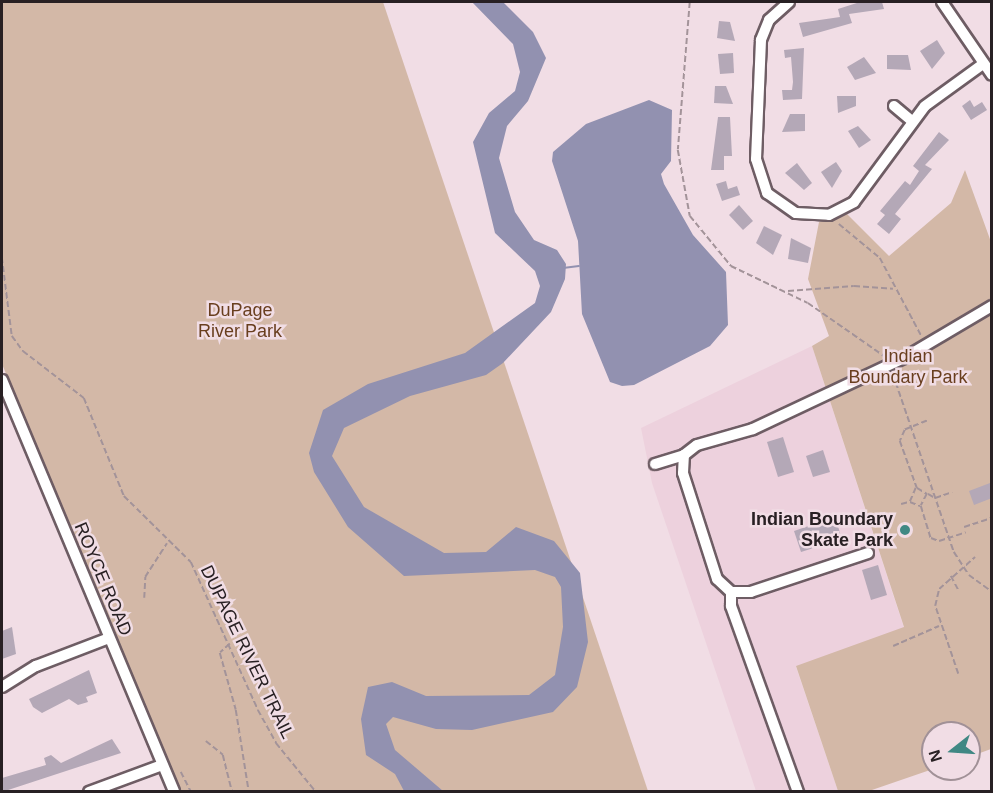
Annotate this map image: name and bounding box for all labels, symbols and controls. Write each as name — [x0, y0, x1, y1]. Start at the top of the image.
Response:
park label: DuPage River Park — [198, 300, 282, 342]
park label: Indian Boundary Park — [848, 346, 968, 388]
place label: Indian Boundary Skate Park — [751, 509, 893, 552]
street label: ROYCE ROAD — [69, 519, 137, 639]
marker: Indian Boundary Skate Park — [898, 523, 912, 537]
street label: DUPAGE RIVER TRAIL — [195, 562, 299, 742]
north arrow — [921, 721, 981, 781]
text: N — [925, 748, 945, 764]

